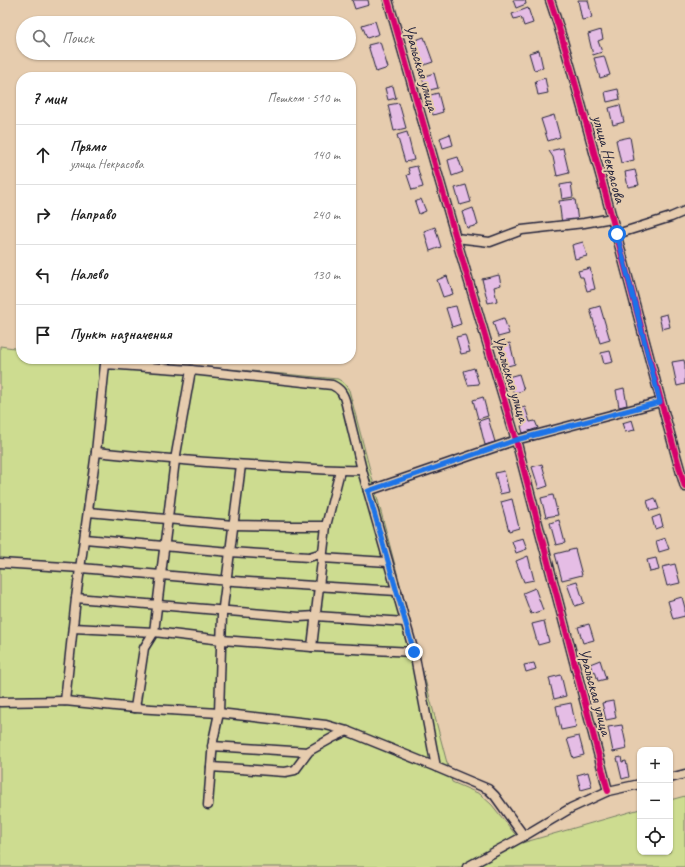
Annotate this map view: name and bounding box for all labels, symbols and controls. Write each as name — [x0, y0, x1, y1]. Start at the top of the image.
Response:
search box — [16, 16, 356, 60]
street label: Уральская улица — [399, 22, 443, 115]
icon: search — [30, 27, 52, 49]
text: Поиск — [62, 29, 94, 48]
text: 7 мин — [32, 88, 67, 109]
text: Пешком · 510 m — [267, 90, 340, 106]
street label: улица Некрасова — [587, 112, 631, 206]
text: Прямо — [70, 137, 106, 156]
icon: ahead — [32, 144, 54, 166]
text: 140 m — [312, 147, 340, 163]
text: улица Некрасова — [70, 156, 143, 172]
icon: right — [32, 204, 54, 226]
text: Направо — [70, 205, 116, 224]
text: 240 m — [312, 207, 340, 223]
route start — [608, 225, 626, 243]
icon: left — [32, 264, 54, 286]
text: Налево — [70, 265, 108, 284]
text: 130 m — [312, 267, 340, 283]
icon: arrive — [32, 324, 54, 346]
text: Пункт назначения — [70, 325, 172, 344]
street label: Уральская улица — [488, 334, 534, 426]
route end — [405, 643, 423, 661]
street label: Уральская улица — [574, 646, 617, 739]
map controls — [637, 747, 673, 855]
button: + — [637, 747, 673, 783]
button: − — [637, 783, 673, 819]
button: locate — [637, 819, 673, 855]

